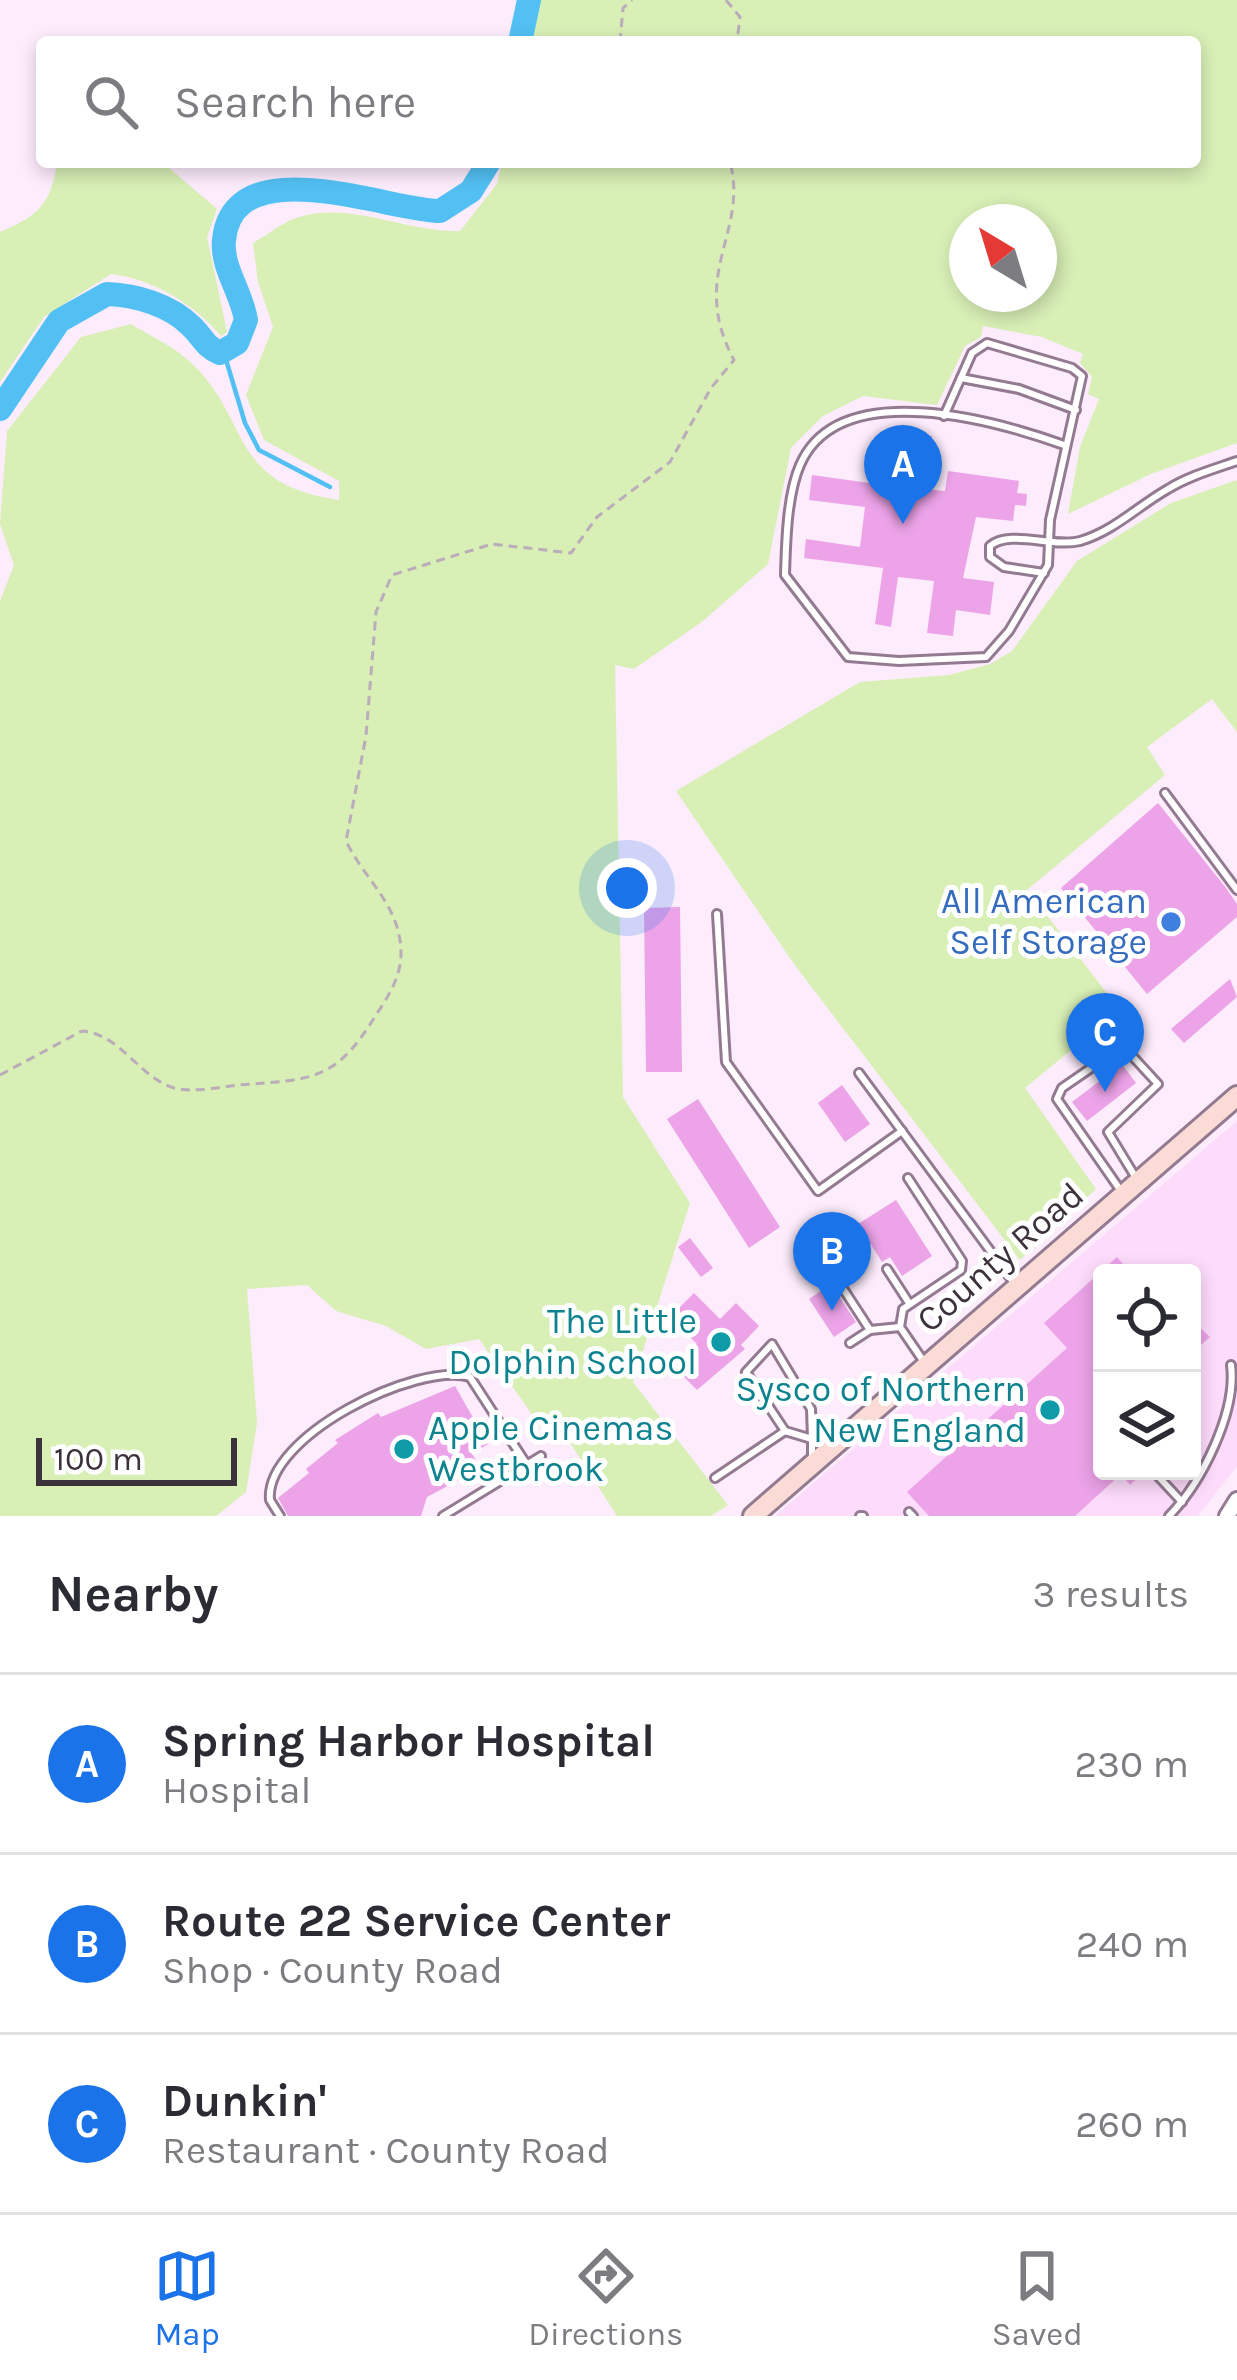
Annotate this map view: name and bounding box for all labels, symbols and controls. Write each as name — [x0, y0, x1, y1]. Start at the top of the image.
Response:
search box — [36, 36, 1201, 168]
icon: search — [78, 69, 144, 135]
text: Search here — [174, 76, 416, 128]
north arrow — [949, 204, 1057, 312]
pin: A — [864, 425, 942, 524]
your location — [597, 858, 657, 918]
place label: All American Self Storage — [941, 880, 1147, 963]
marker: All American Self Storage — [1158, 909, 1184, 935]
pin: C — [1066, 993, 1144, 1092]
street label: County Road — [908, 1173, 1092, 1341]
pin: B — [793, 1212, 871, 1311]
map controls — [1093, 1264, 1201, 1480]
button: locate — [1093, 1264, 1201, 1372]
place label: The Little Dolphin School — [448, 1300, 697, 1383]
marker: The Little Dolphin School — [708, 1329, 734, 1355]
place label: Sysco of Northern New England — [735, 1368, 1026, 1451]
button: layers — [1093, 1372, 1201, 1480]
marker: Sysco of Northern New England — [1037, 1397, 1063, 1423]
place label: Apple Cinemas Westbrook — [428, 1407, 673, 1490]
scale bar — [36, 1432, 237, 1485]
marker: Apple Cinemas Westbrook — [391, 1436, 417, 1462]
text: 100 m — [54, 1440, 143, 1478]
text: Nearby — [48, 1564, 218, 1624]
text: 3 results — [1032, 1571, 1189, 1617]
text: Spring Harbor Hospital — [162, 1715, 655, 1767]
text: A — [75, 1741, 99, 1787]
text: 230 m — [1074, 1741, 1189, 1787]
text: Hospital — [162, 1767, 311, 1813]
text: Route 22 Service Center — [162, 1895, 671, 1947]
text: B — [74, 1921, 100, 1967]
text: 240 m — [1076, 1921, 1189, 1967]
text: Shop · County Road — [162, 1947, 503, 1993]
text: Dunkin' — [162, 2075, 327, 2127]
text: C — [75, 2101, 99, 2147]
text: 260 m — [1075, 2101, 1189, 2147]
text: Restaurant · County Road — [162, 2127, 610, 2173]
tab: Map — [154, 2243, 220, 2353]
tab: Directions — [528, 2243, 683, 2353]
tab: Saved — [992, 2243, 1083, 2353]

